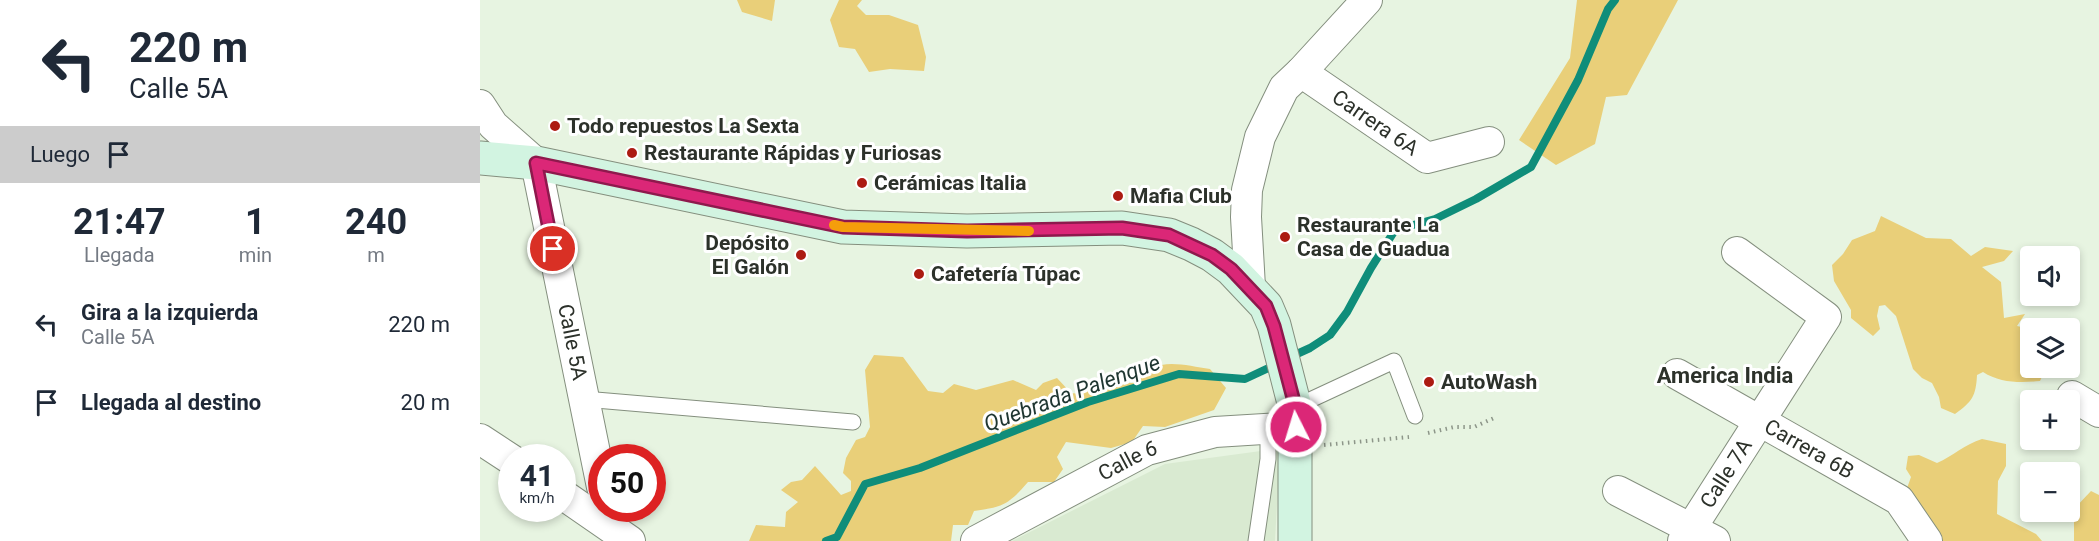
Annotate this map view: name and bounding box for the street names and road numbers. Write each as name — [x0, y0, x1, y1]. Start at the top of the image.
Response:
street label: Carrera 6A — [1328, 85, 1423, 161]
street label: Calle 5A — [553, 302, 592, 383]
street label: Carrera 6B — [1760, 414, 1858, 484]
street label: Calle 7A — [1695, 434, 1757, 513]
street label: Calle 6 — [1094, 436, 1160, 486]

